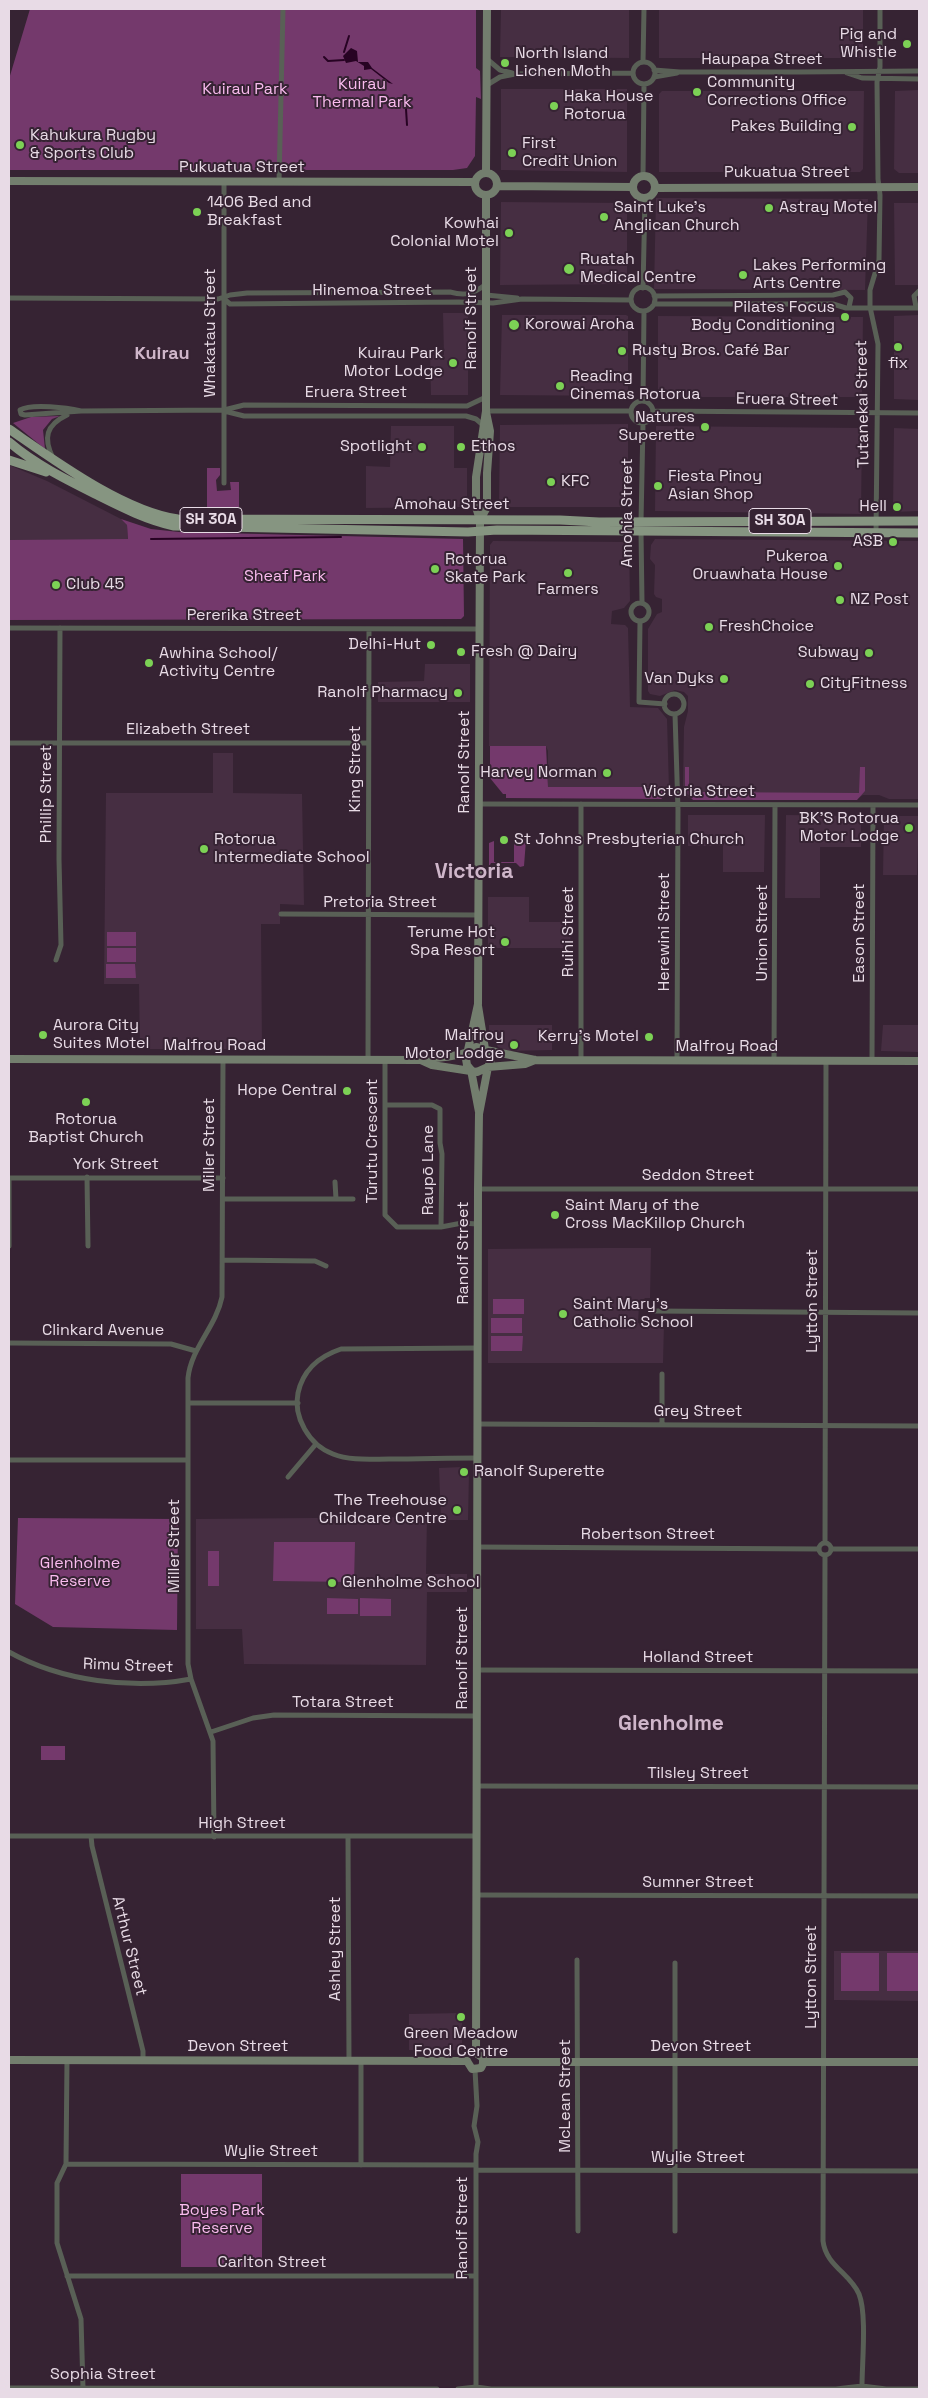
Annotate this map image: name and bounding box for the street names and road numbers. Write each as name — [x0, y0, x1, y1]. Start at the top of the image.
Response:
street label: Haupapa Street — [701, 50, 823, 70]
street label: Pukuatua Street — [179, 158, 305, 178]
street label: Pukuatua Street — [724, 163, 850, 183]
street label: Ranolf Street — [462, 267, 482, 369]
street label: Whakatau Street — [201, 268, 221, 398]
street label: Hinemoa Street — [312, 281, 432, 301]
street label: Tutanekai Street — [852, 340, 874, 468]
street label: Eruera Street — [305, 383, 407, 403]
street label: Eruera Street — [736, 390, 838, 410]
street label: Amohia Street — [618, 458, 638, 568]
street label: Amohau Street — [394, 495, 510, 515]
road number: SH 30A — [180, 508, 242, 532]
road number: SH 30A — [749, 508, 811, 534]
street label: Pererika Street — [187, 606, 301, 626]
street label: Ranolf Street — [455, 711, 475, 813]
street label: Elizabeth Street — [126, 720, 250, 740]
street label: King Street — [346, 726, 366, 812]
street label: Phillip Street — [37, 745, 57, 843]
street label: Victoria Street — [643, 782, 755, 802]
street label: Herewini Street — [655, 873, 675, 991]
street label: Eason Street — [850, 883, 870, 983]
street label: Union Street — [753, 884, 773, 982]
street label: Ruihi Street — [559, 887, 579, 977]
street label: Pretoria Street — [323, 893, 437, 913]
street label: Malfroy Road — [164, 1036, 266, 1056]
street label: Malfroy Road — [676, 1037, 778, 1057]
street label: Tūrutu Crescent — [363, 1079, 383, 1203]
street label: Miller Street — [200, 1098, 220, 1192]
street label: Raupō Lane — [419, 1125, 439, 1215]
street label: York Street — [73, 1155, 159, 1175]
street label: Seddon Street — [642, 1166, 754, 1186]
street label: Ranolf Street — [454, 1202, 474, 1304]
street label: Lytton Street — [803, 1249, 823, 1353]
street label: Clinkard Avenue — [42, 1321, 164, 1341]
street label: Grey Street — [654, 1402, 742, 1422]
street label: Miller Street — [165, 1499, 185, 1593]
street label: Robertson Street — [581, 1525, 715, 1545]
street label: Ranolf Street — [453, 1607, 473, 1709]
street label: Holland Street — [643, 1648, 753, 1668]
street label: Rimu Street — [82, 1655, 174, 1677]
street label: Totara Street — [292, 1693, 394, 1713]
street label: Tilsley Street — [647, 1764, 749, 1784]
street label: High Street — [198, 1814, 286, 1834]
street label: Sumner Street — [642, 1873, 754, 1893]
street label: Arthur Street — [107, 1894, 151, 1998]
street label: Ashley Street — [326, 1897, 346, 2001]
street label: Lytton Street — [802, 1925, 822, 2029]
street label: Devon Street — [188, 2037, 288, 2057]
street label: Devon Street — [651, 2037, 751, 2057]
street label: McLean Street — [556, 2039, 576, 2153]
street label: Wylie Street — [224, 2142, 318, 2162]
street label: Wylie Street — [651, 2148, 745, 2168]
street label: Ranolf Street — [453, 2177, 473, 2279]
street label: Carlton Street — [217, 2253, 327, 2273]
street label: Sophia Street — [50, 2365, 156, 2385]

